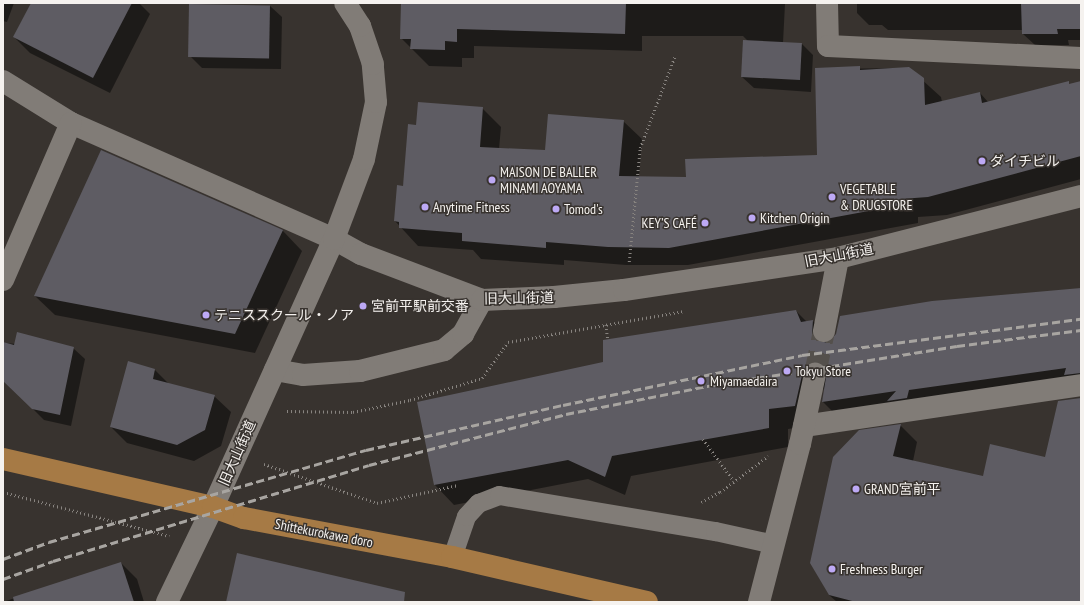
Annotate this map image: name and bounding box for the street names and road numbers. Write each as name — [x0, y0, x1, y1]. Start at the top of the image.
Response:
street label: 旧大山街道 — [803, 240, 875, 270]
street label: 旧大山街道 — [484, 289, 554, 307]
street label: 旧大山街道 — [215, 418, 259, 488]
street label: Shittekurokawa doro — [273, 515, 375, 551]

